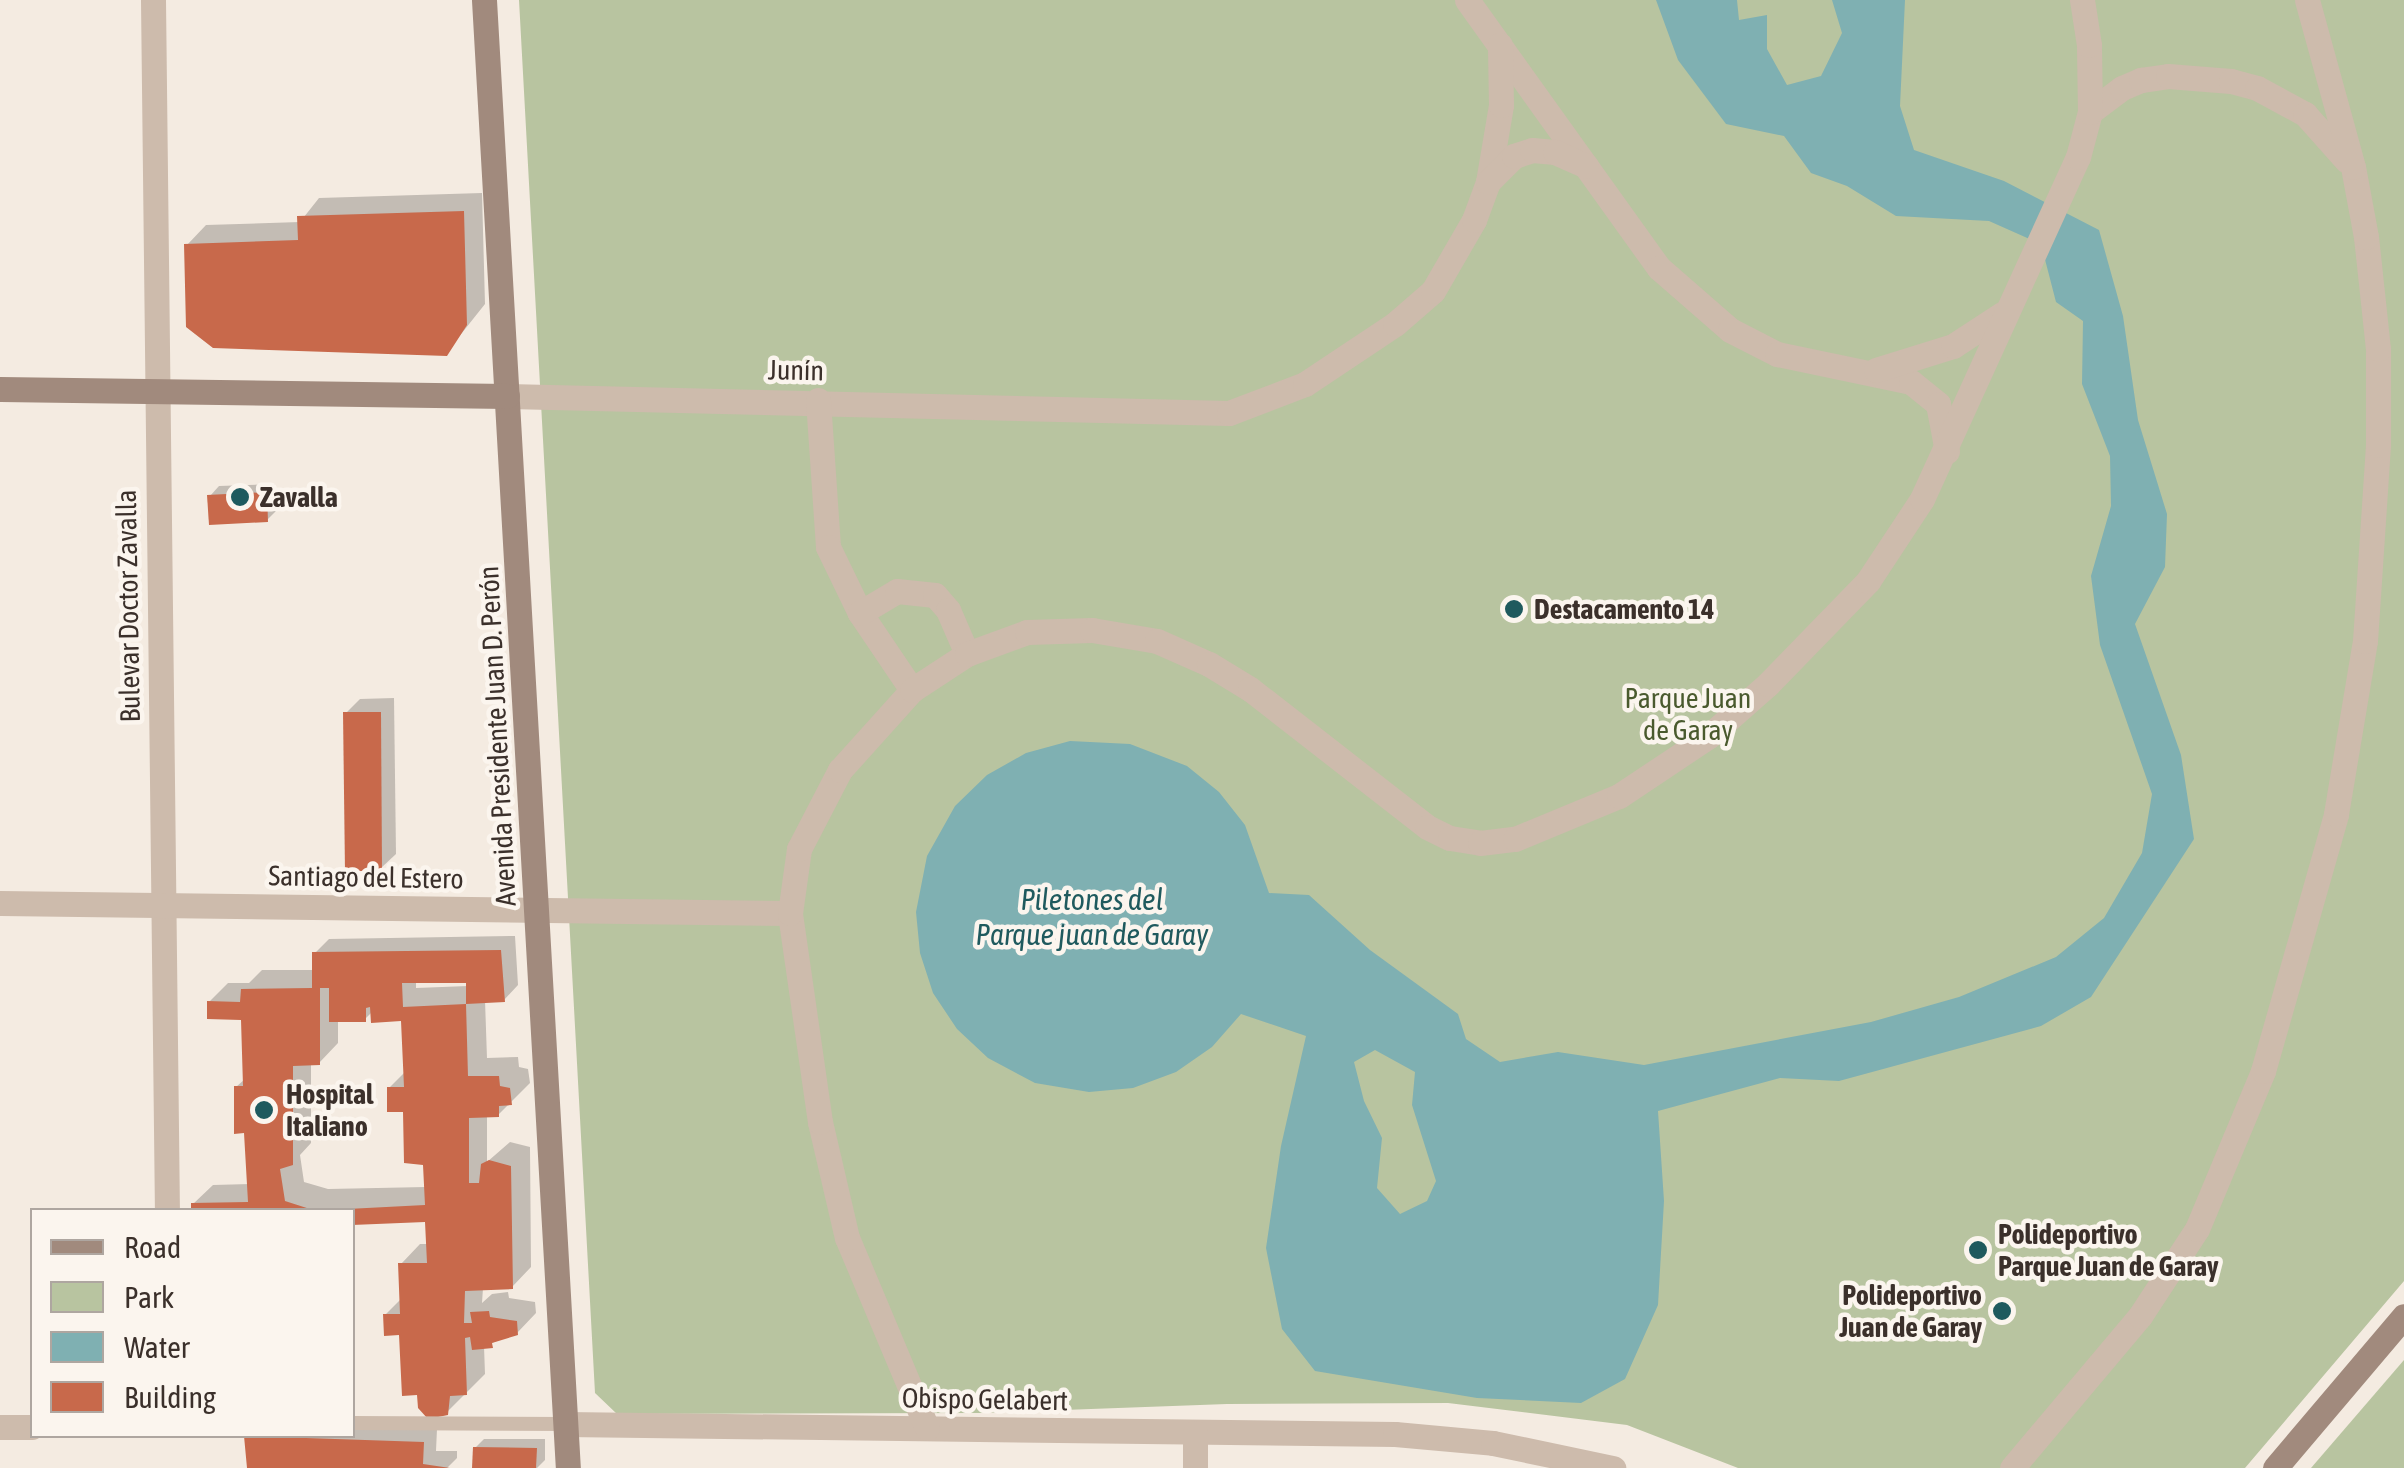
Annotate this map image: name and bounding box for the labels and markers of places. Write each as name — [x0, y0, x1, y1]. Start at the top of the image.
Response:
place label: Zavalla — [260, 480, 338, 514]
marker: Zavalla — [229, 486, 251, 508]
place label: Destacamento 14 — [1534, 592, 1714, 626]
marker: Destacamento 14 — [1503, 598, 1525, 620]
place label: Hospital Italiano — [286, 1077, 374, 1143]
marker: Hospital Italiano — [251, 1097, 277, 1123]
place label: Polideportivo Parque Juan de Garay — [1998, 1217, 2219, 1283]
marker: Polideportivo Parque Juan de Garay — [1967, 1239, 1989, 1261]
place label: Polideportivo Juan de Garay — [1839, 1278, 1982, 1344]
marker: Polideportivo Juan de Garay — [1991, 1300, 2013, 1322]

